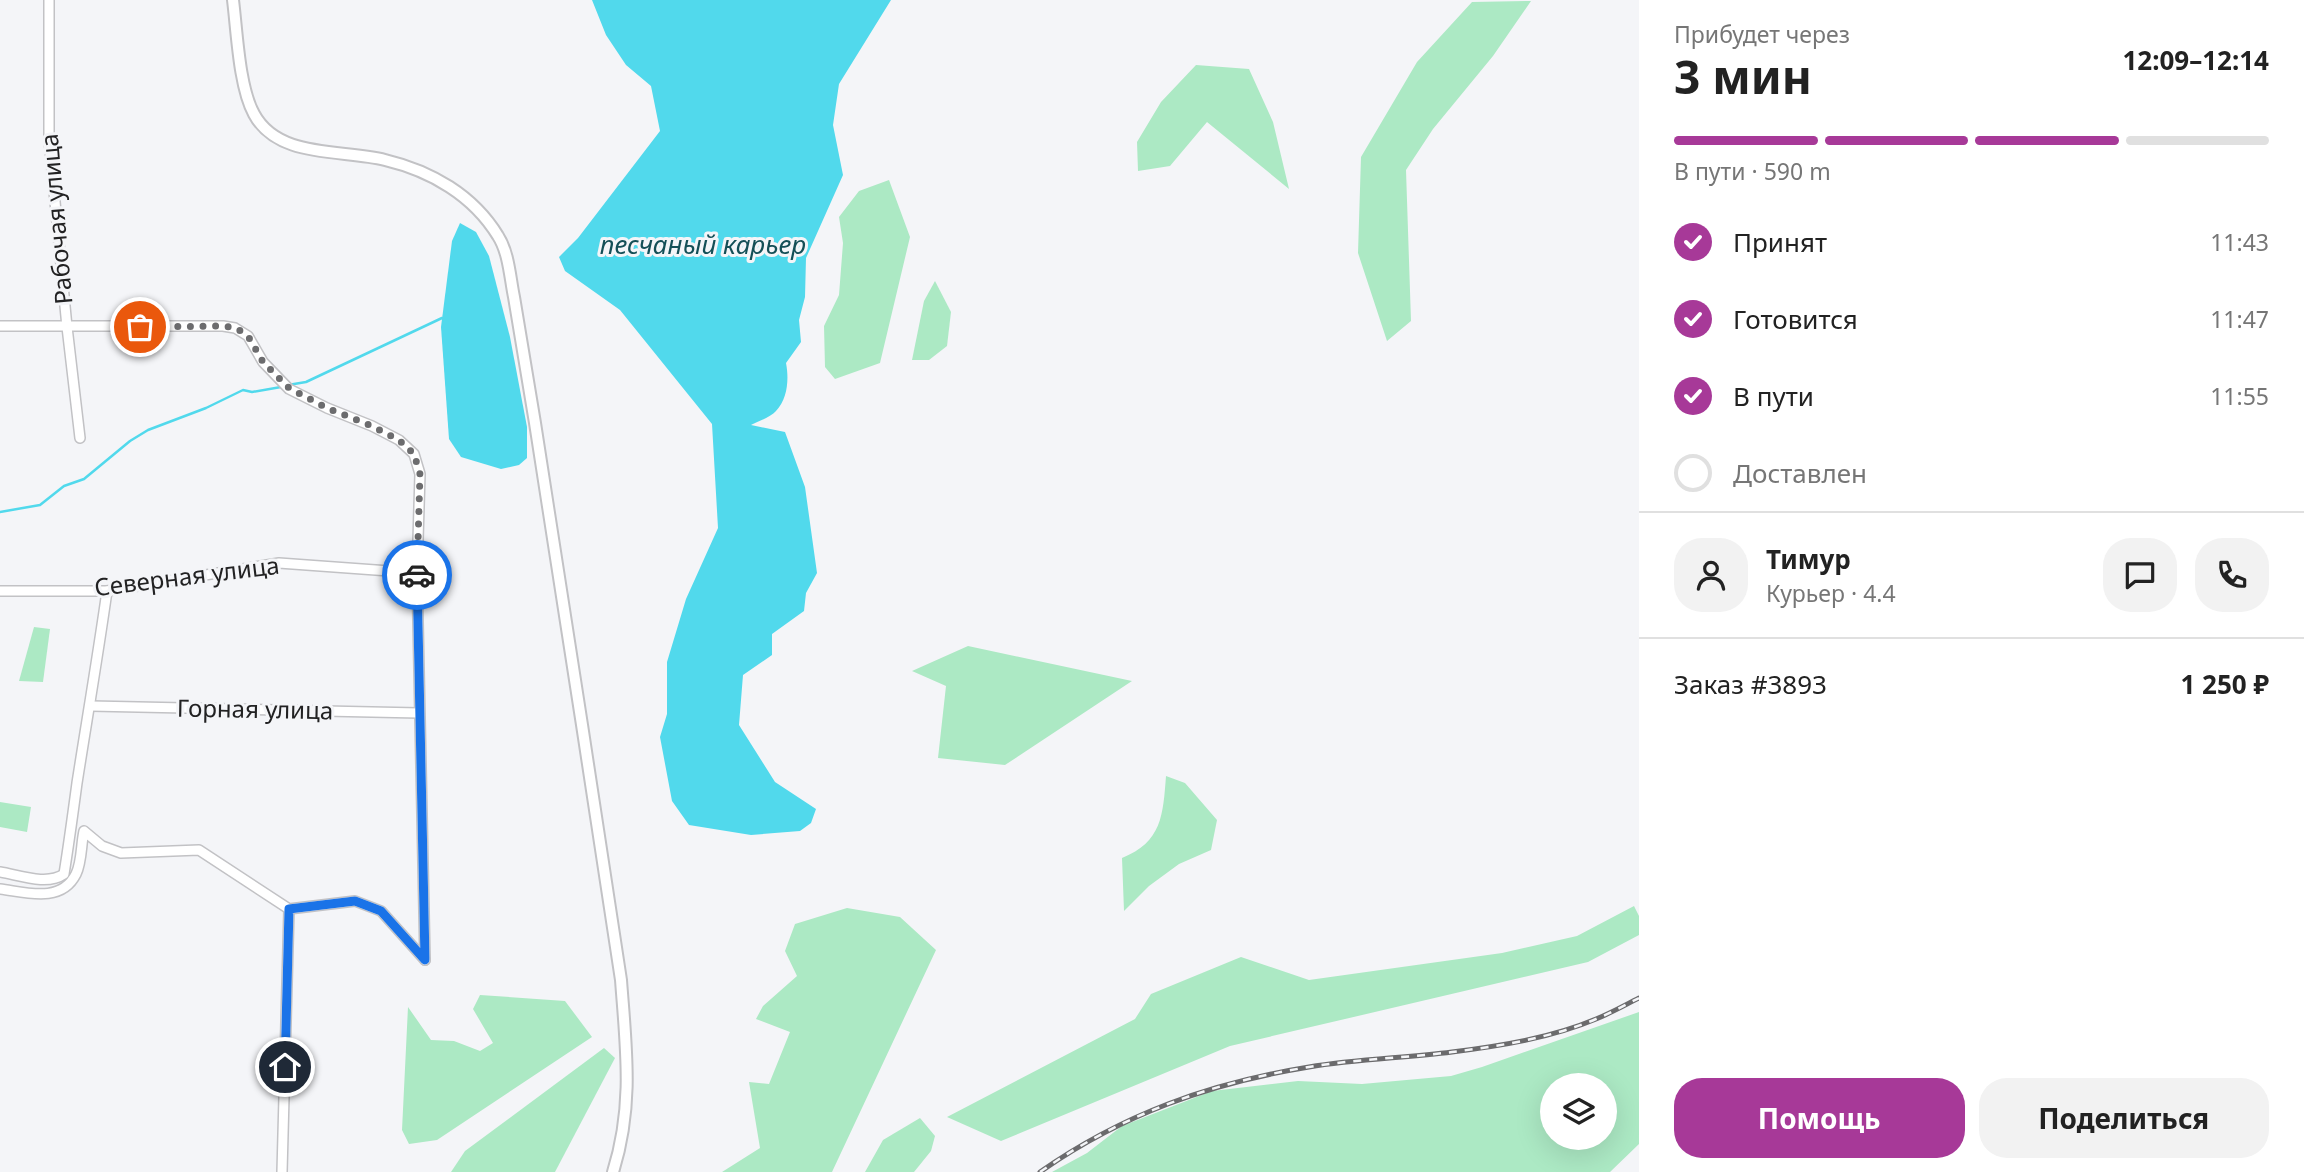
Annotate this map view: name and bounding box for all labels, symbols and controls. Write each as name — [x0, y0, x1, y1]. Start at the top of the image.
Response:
text: Прибудет через — [1674, 18, 1850, 50]
text: 12:09–12:14 — [2122, 42, 2269, 78]
text: 3 мин — [1674, 45, 1812, 107]
street label: Рабочая улица — [32, 132, 79, 306]
text: В пути · 590 m — [1674, 155, 1831, 187]
icon: check — [1674, 223, 1712, 261]
text: Принят — [1733, 224, 1827, 260]
water label: песчаный карьер — [600, 226, 806, 262]
text: 11:43 — [2210, 226, 2269, 258]
pin — [110, 297, 170, 357]
icon: check — [1674, 300, 1712, 338]
text: Готовится — [1733, 301, 1858, 337]
text: 11:47 — [2210, 303, 2269, 335]
icon: bag — [121, 308, 159, 346]
icon: check — [1674, 377, 1712, 415]
text: В пути — [1733, 378, 1814, 414]
text: 11:55 — [2210, 380, 2269, 412]
text: Доставлен — [1733, 455, 1867, 491]
button: person — [1674, 538, 1748, 612]
button: chat — [2103, 538, 2177, 612]
button: phone — [2195, 538, 2269, 612]
courier — [382, 540, 452, 610]
text: Тимур — [1766, 541, 1851, 577]
street label: Северная улица — [92, 548, 281, 603]
icon: car — [398, 556, 436, 594]
text: Курьер · 4.4 — [1766, 577, 1896, 609]
text: Заказ #3893 — [1674, 666, 1827, 702]
text: 1 250 ₽ — [2180, 666, 2269, 702]
street label: Горная улица — [177, 691, 333, 726]
pin — [255, 1037, 315, 1097]
icon: home — [266, 1048, 304, 1086]
map controls — [1540, 1073, 1617, 1150]
button: layers — [1540, 1073, 1617, 1150]
button: Помощь — [1674, 1078, 1965, 1158]
button: Поделиться — [1979, 1078, 2269, 1158]

